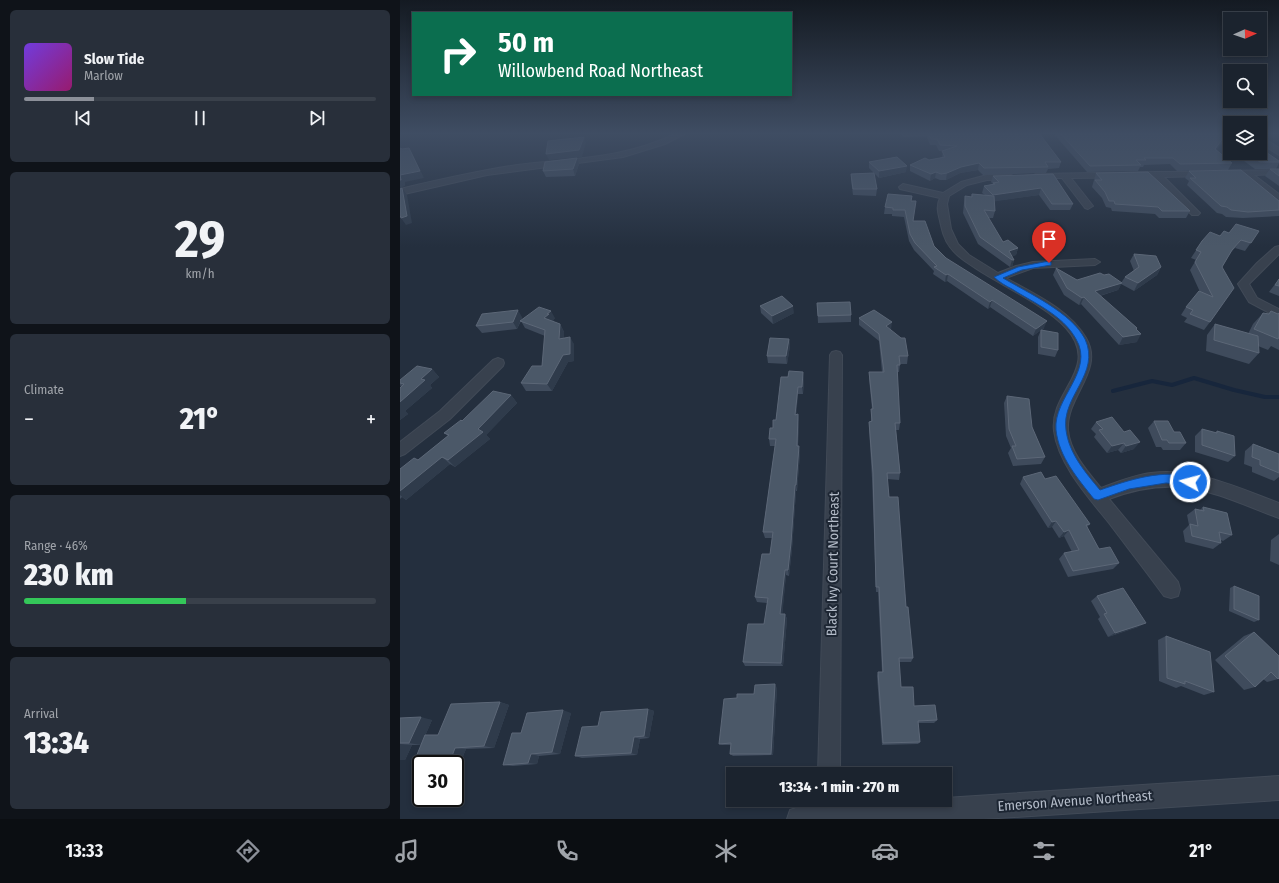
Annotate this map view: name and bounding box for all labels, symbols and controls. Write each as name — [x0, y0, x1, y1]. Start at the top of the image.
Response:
north arrow — [1223, 12, 1267, 56]
map controls — [1223, 12, 1267, 160]
text: 50 m — [498, 26, 554, 59]
icon: right — [432, 28, 484, 80]
text: Slow Tide — [84, 50, 144, 68]
text: Willowbend Road Northeast — [498, 60, 703, 82]
button: search — [1223, 64, 1267, 108]
text: Marlow — [84, 68, 123, 83]
icon: previous — [72, 107, 94, 129]
icon: pause — [189, 107, 211, 129]
icon: next — [306, 107, 328, 129]
button: layers — [1223, 116, 1267, 160]
text: 29 — [175, 208, 225, 271]
pin — [1032, 222, 1066, 263]
icon: arrive — [1038, 228, 1060, 250]
text: km/h — [186, 266, 215, 281]
text: Climate — [24, 382, 64, 397]
text: 21° — [180, 401, 220, 437]
text: − — [24, 406, 34, 433]
text: + — [366, 406, 376, 433]
position arrow — [1169, 461, 1211, 503]
street label: Black Ivy Court Northeast — [823, 491, 843, 636]
text: Range · 46% — [24, 538, 88, 553]
text: 230 km — [24, 557, 114, 593]
text: Arrival — [24, 706, 58, 721]
text: 13:34 — [24, 725, 89, 761]
speed limit sign: 30 — [412, 755, 464, 807]
text: 13:34 · 1 min · 270 m — [779, 778, 899, 796]
street label: Emerson Avenue Northeast — [997, 787, 1153, 815]
icon: directions — [234, 837, 262, 865]
icon: music — [393, 837, 421, 865]
icon: phone — [553, 837, 581, 865]
icon: climate — [712, 837, 740, 865]
icon: car — [871, 837, 899, 865]
icon: filters — [1030, 837, 1058, 865]
text: 13:33 — [66, 840, 103, 862]
text: 21° — [1189, 840, 1213, 862]

